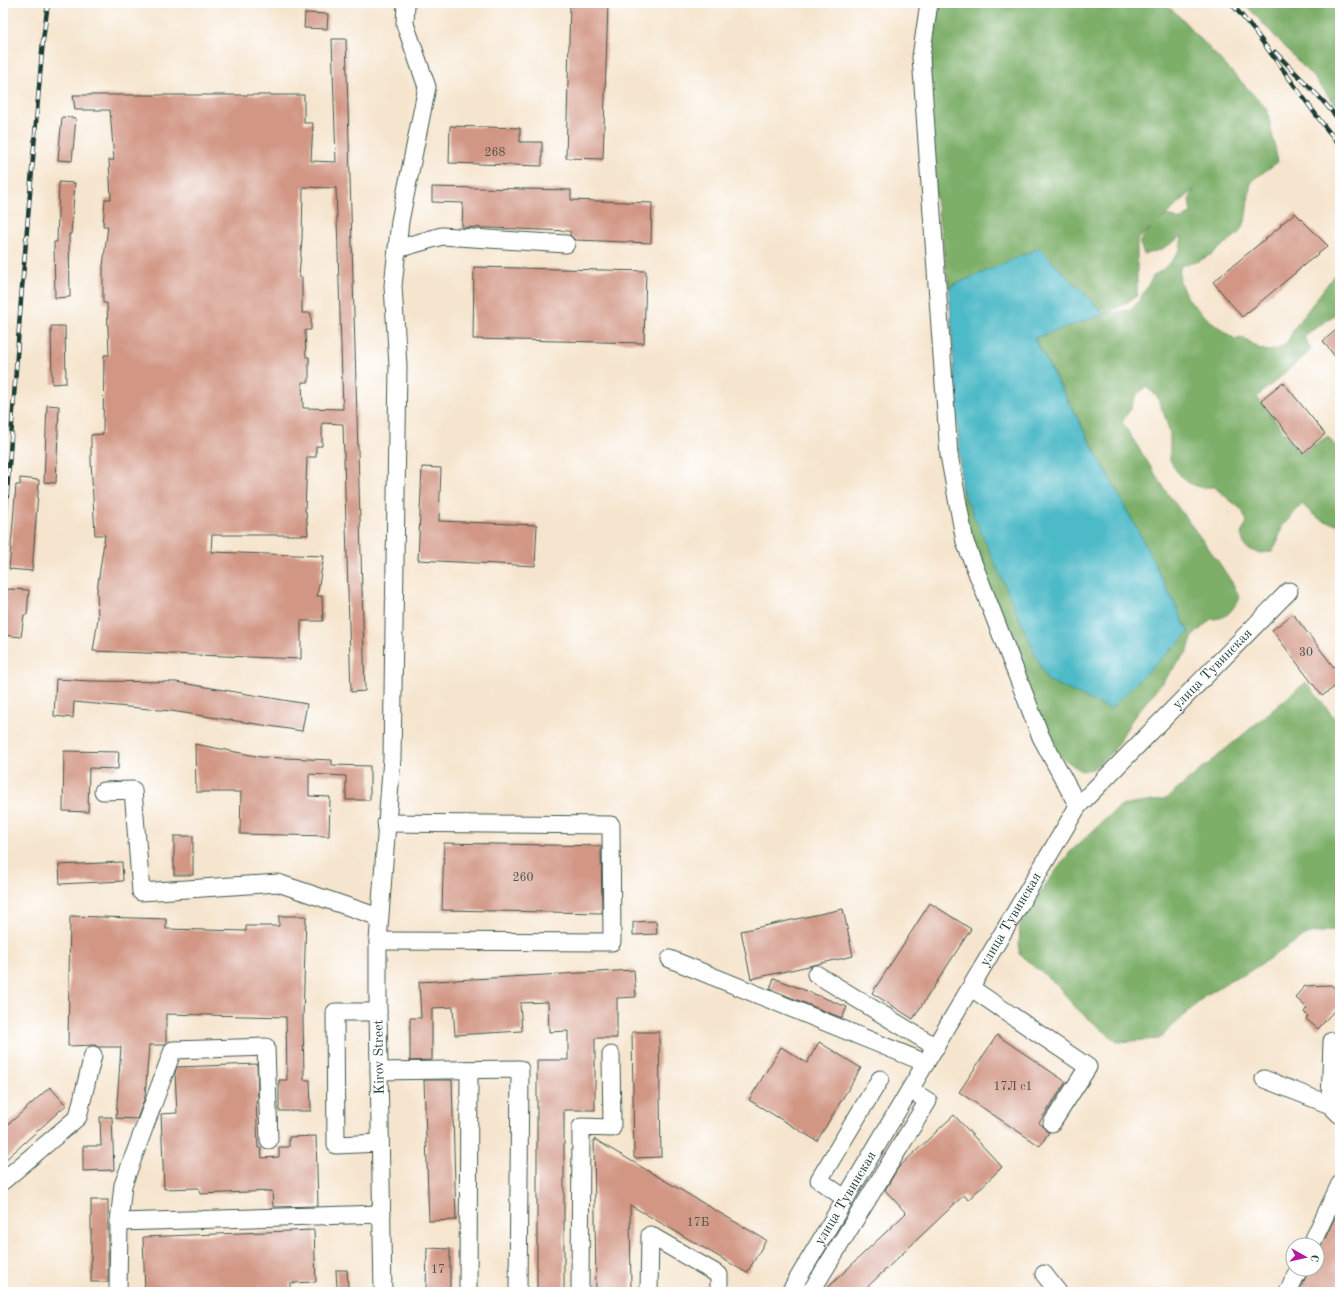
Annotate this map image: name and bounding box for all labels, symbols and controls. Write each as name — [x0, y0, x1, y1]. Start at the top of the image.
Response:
house number: 268 — [485, 147, 505, 159]
street label: улица Тувинская — [1170, 626, 1255, 712]
house number: 30 — [1299, 647, 1313, 659]
street label: улица Тувинская — [978, 870, 1044, 969]
house number: 260 — [513, 872, 533, 884]
street label: Kirov Street — [371, 1019, 387, 1095]
house number: 17Л с1 — [994, 1081, 1032, 1093]
street label: улица Тувинская — [812, 1149, 879, 1248]
house number: 17Б — [687, 1217, 709, 1229]
north arrow — [1285, 1237, 1325, 1277]
text: С — [1307, 1254, 1319, 1263]
house number: 17 — [431, 1264, 445, 1276]

